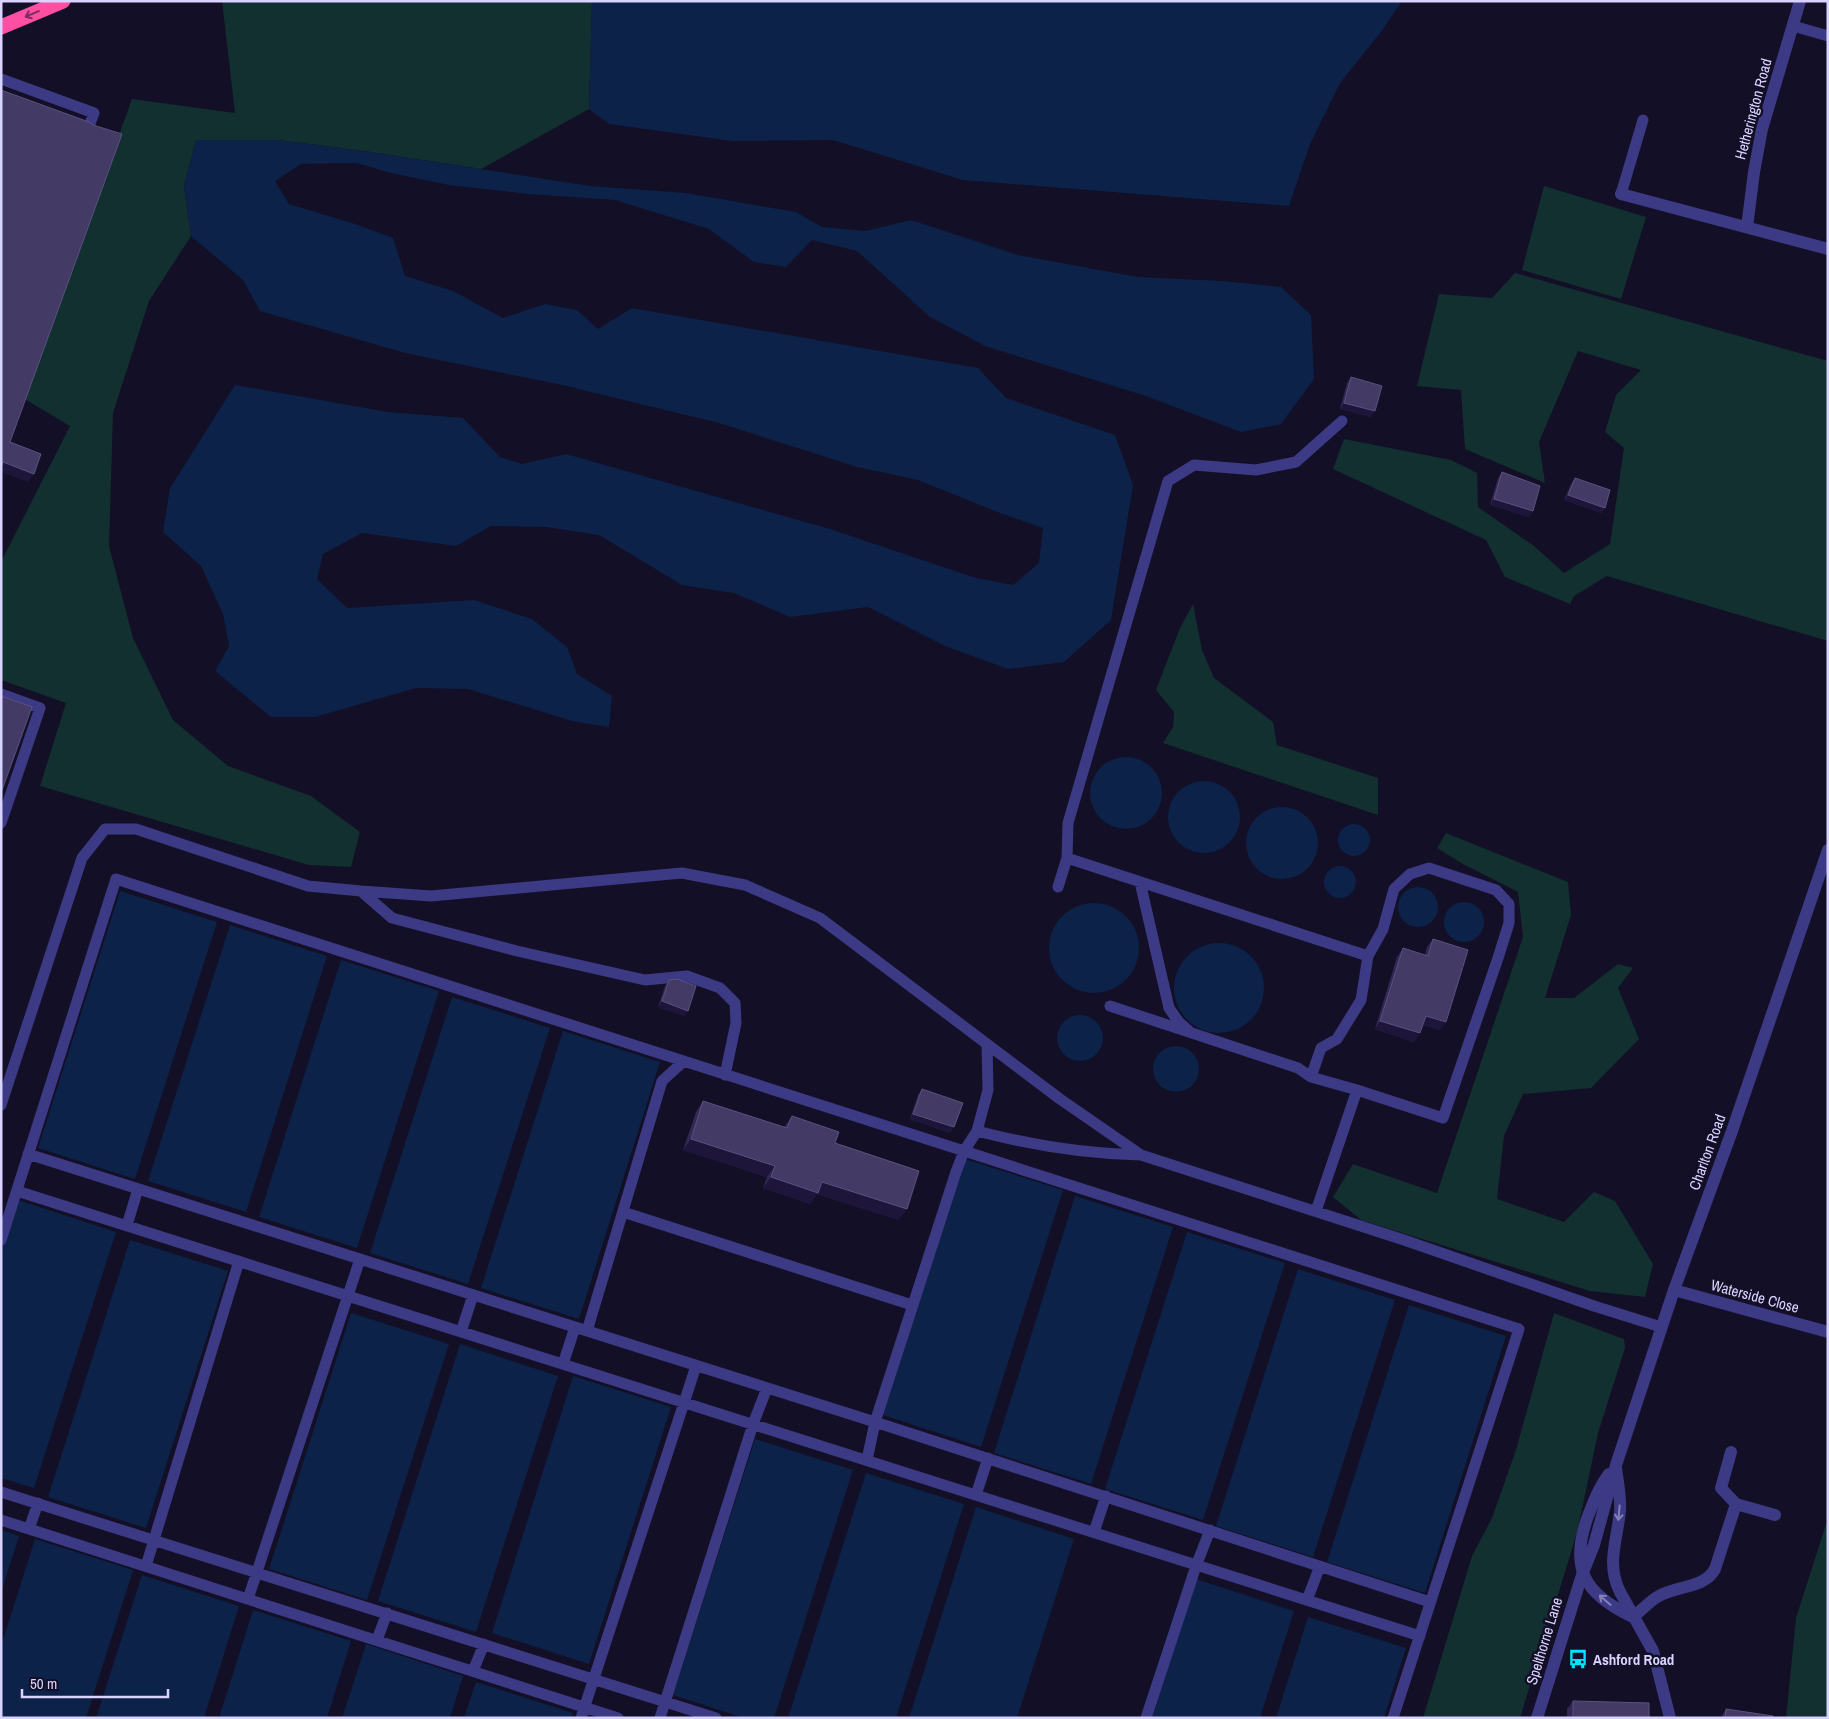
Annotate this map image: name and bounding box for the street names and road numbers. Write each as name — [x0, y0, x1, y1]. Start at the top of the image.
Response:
street label: Hetherington Road — [1729, 56, 1777, 162]
street label: Charlton Road — [1684, 1111, 1730, 1193]
street label: Waterside Close — [1709, 1274, 1802, 1318]
street label: Spelthorne Lane — [1521, 1595, 1567, 1687]

